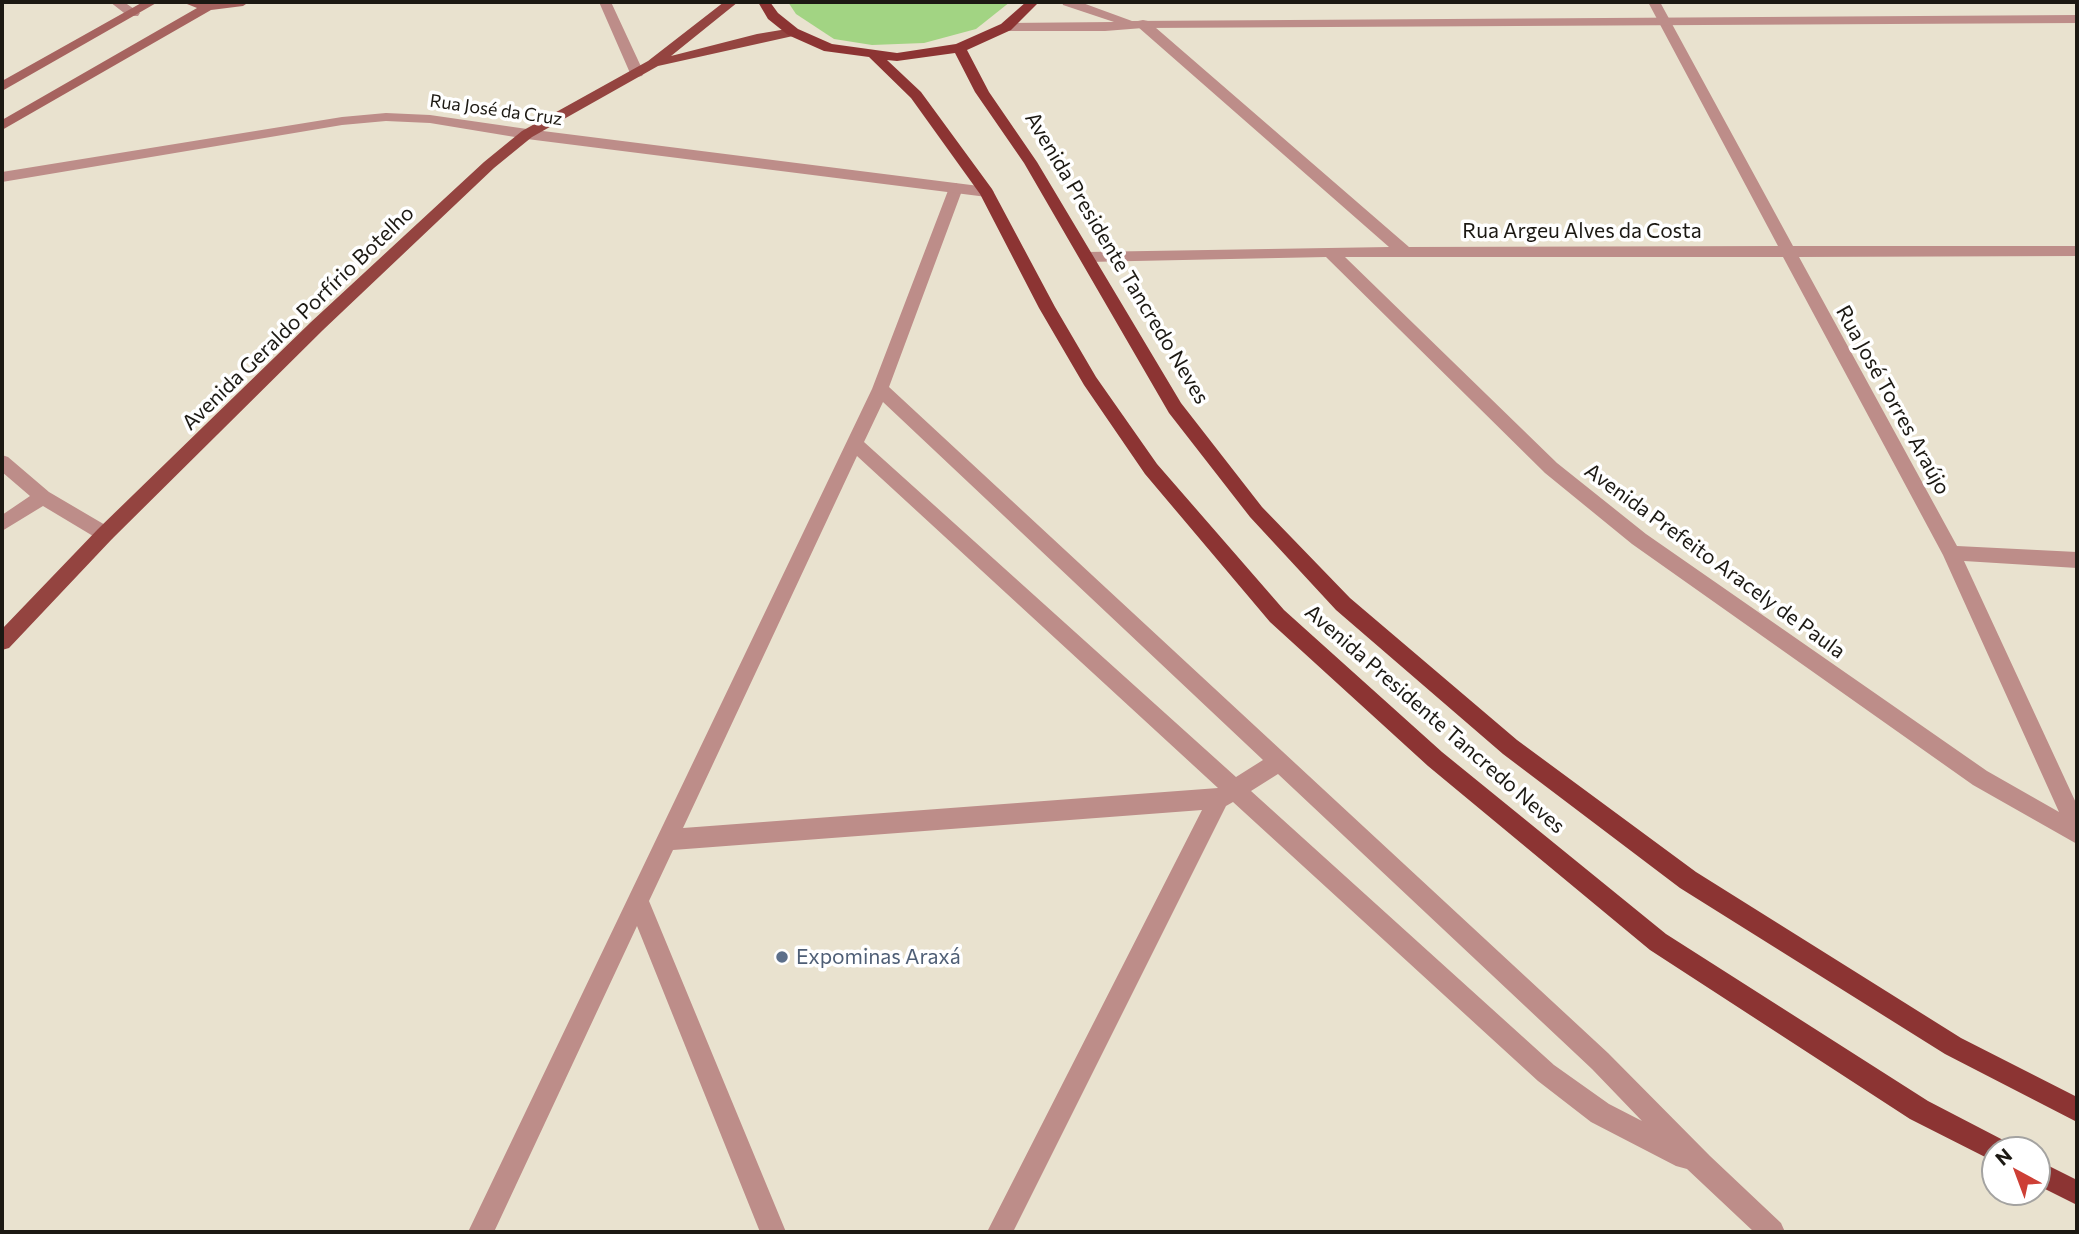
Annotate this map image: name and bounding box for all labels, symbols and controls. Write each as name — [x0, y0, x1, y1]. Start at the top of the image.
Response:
street label: Rua José da Cruz — [428, 90, 564, 130]
street label: Avenida Presidente Tancredo Neves — [1020, 107, 1214, 409]
street label: Avenida Geraldo Porfírio Botelho — [177, 200, 419, 436]
street label: Rua Argeu Alves da Costa — [1462, 218, 1702, 244]
street label: Rua José Torres Araújo — [1830, 301, 1956, 499]
street label: Avenida Prefeito Aracely de Paula — [1580, 458, 1850, 664]
street label: Avenida Presidente Tancredo Neves — [1300, 599, 1570, 839]
place label: Expominas Araxá — [796, 944, 961, 970]
marker: Expominas Araxá — [774, 949, 790, 965]
north arrow — [1981, 1136, 2051, 1206]
text: N — [1990, 1143, 2016, 1170]

